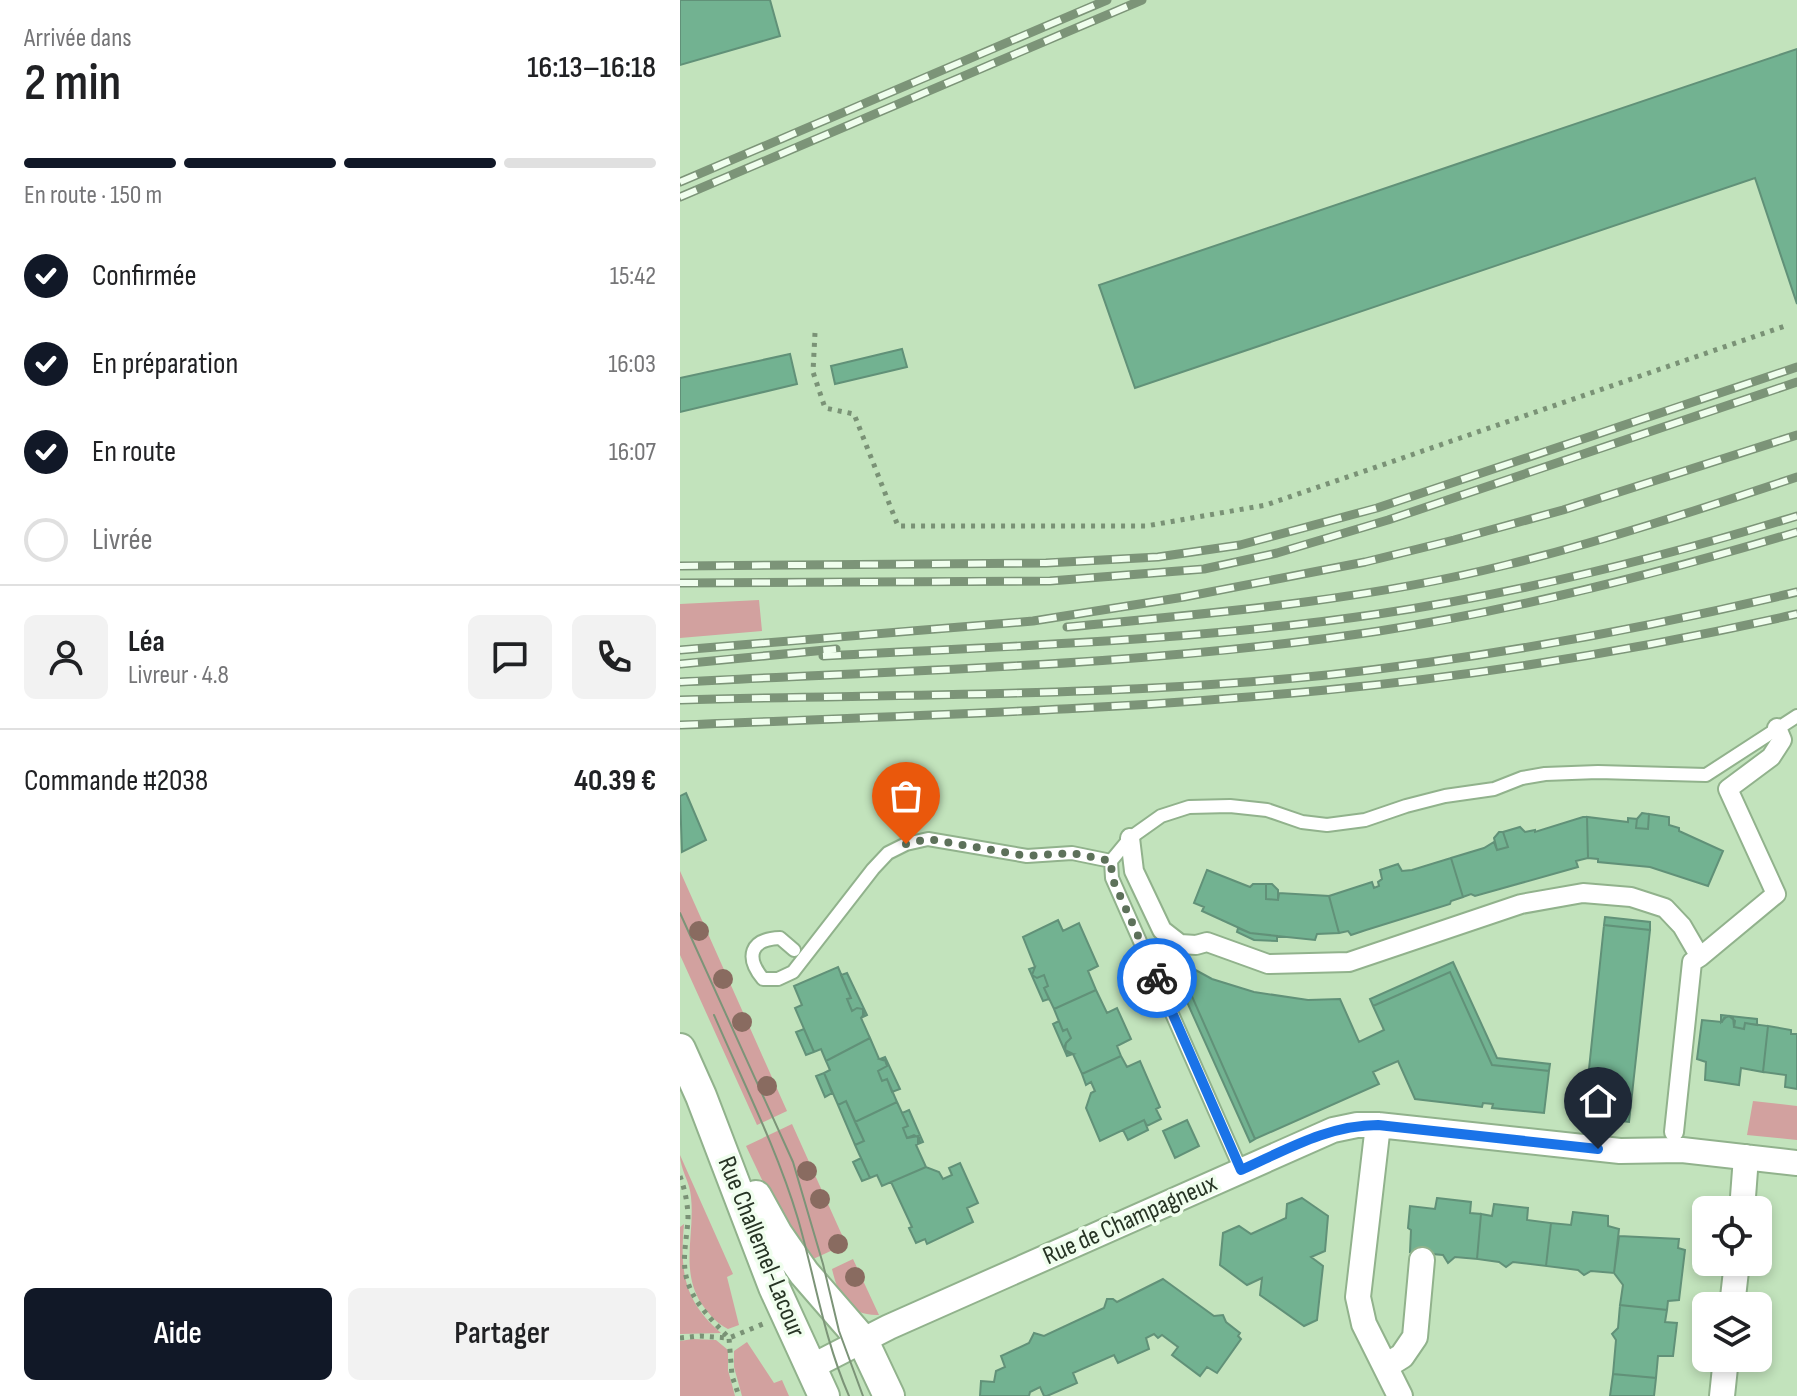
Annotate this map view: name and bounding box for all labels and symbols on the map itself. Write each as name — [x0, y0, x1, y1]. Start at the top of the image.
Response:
pin — [872, 762, 940, 844]
courier — [1117, 938, 1197, 1018]
pin — [1564, 1067, 1632, 1149]
street label: Rue Challemel-Lacour — [711, 1152, 812, 1342]
street label: Rue de Champagneux — [1038, 1168, 1222, 1272]

